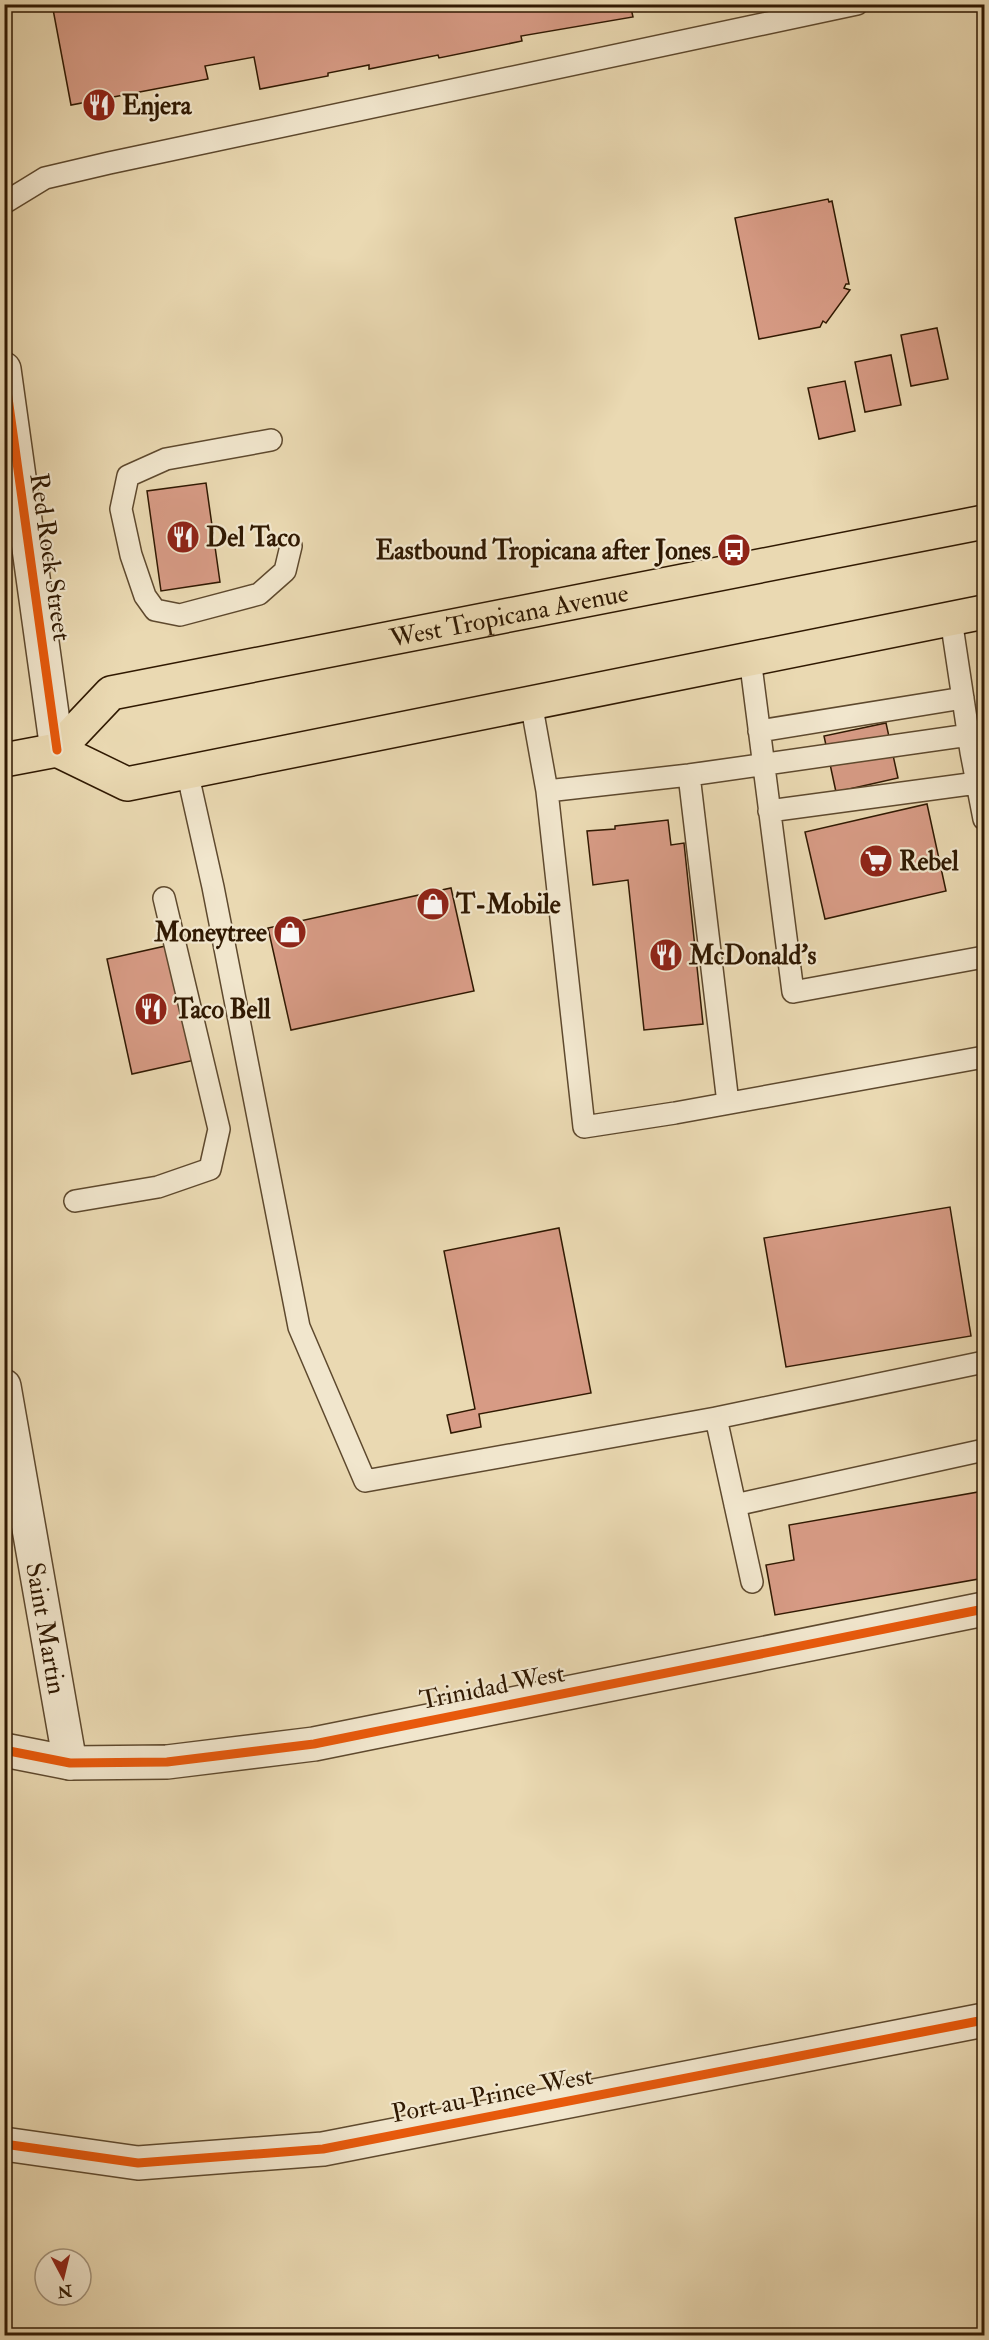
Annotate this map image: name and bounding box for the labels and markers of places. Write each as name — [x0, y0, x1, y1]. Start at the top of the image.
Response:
restaurant icon: Enjera — [81, 87, 117, 123]
place label: Enjera — [122, 90, 193, 122]
restaurant icon: Del Taco — [165, 519, 201, 555]
place label: Del Taco — [206, 522, 301, 554]
bus stop icon: Eastbound Tropicana after Jones — [716, 532, 752, 568]
place label: Eastbound Tropicana after Jones — [375, 535, 711, 568]
supermarket icon: Rebel — [858, 843, 894, 879]
place label: Rebel — [899, 846, 959, 878]
shop icon: T-Mobile — [415, 886, 451, 922]
place label: T-Mobile — [455, 889, 561, 921]
shop icon: Moneytree — [272, 914, 308, 950]
place label: Moneytree — [153, 917, 267, 950]
restaurant icon: McDonald's — [648, 937, 684, 973]
place label: McDonald's — [688, 940, 816, 972]
restaurant icon: Taco Bell — [133, 991, 169, 1027]
place label: Taco Bell — [173, 994, 271, 1026]

